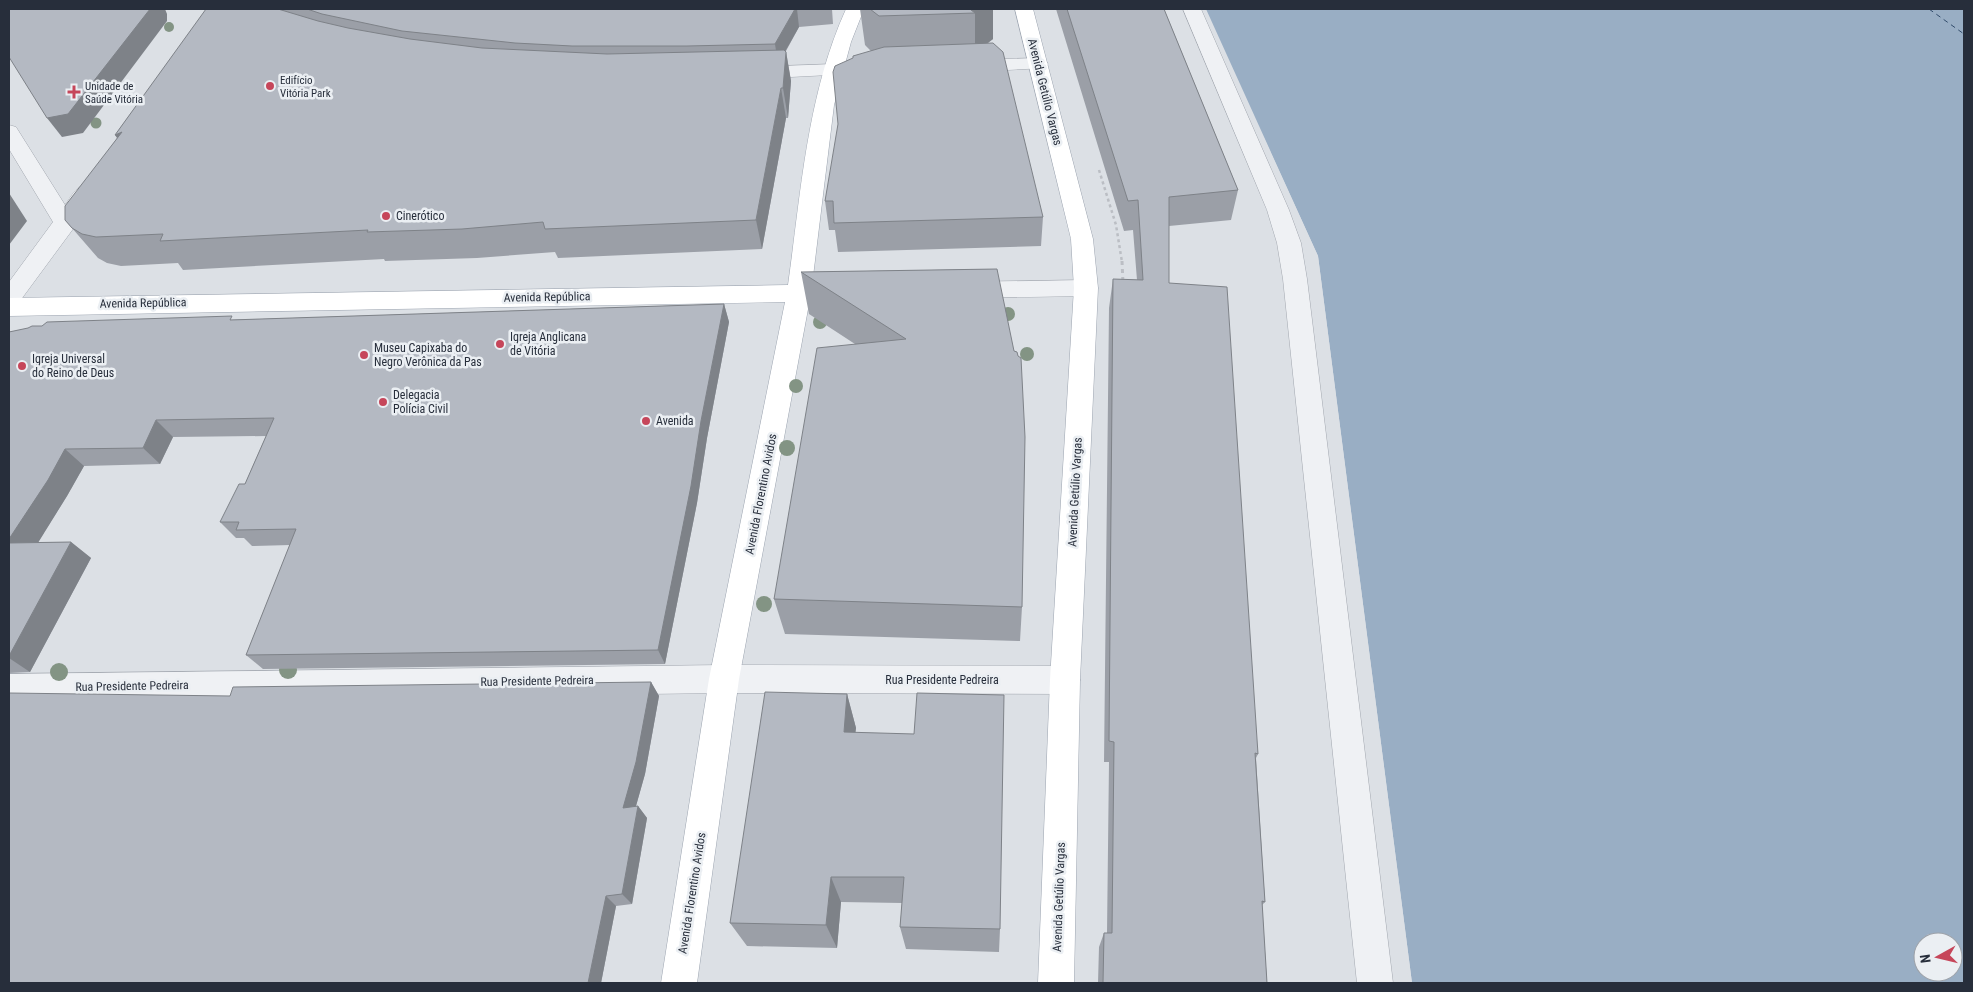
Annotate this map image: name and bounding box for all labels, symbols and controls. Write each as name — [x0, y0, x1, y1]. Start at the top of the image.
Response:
street label: Avenida Getúlio Vargas — [1025, 37, 1065, 147]
place label: Edifício Vitória Park — [280, 74, 331, 100]
place label: Unidade de Saúde Vitória — [85, 80, 143, 106]
marker: Edifício Vitória Park — [264, 80, 276, 92]
marker: Unidade de Saúde Vitória — [67, 85, 81, 99]
place label: Cinerótico — [396, 209, 444, 223]
marker: Cinerótico — [380, 210, 392, 222]
street label: Avenida República — [504, 289, 591, 305]
street label: Avenida República — [100, 295, 187, 311]
place label: Igreja Anglicana de Vitória — [510, 330, 587, 358]
marker: Igreja Anglicana de Vitória — [494, 338, 506, 350]
place label: Museu Capixaba do Negro Verônica da Pas — [374, 341, 482, 369]
marker: Museu Capixaba do Negro Verônica da Pas — [358, 349, 370, 361]
place label: Igreja Universal do Reino de Deus — [32, 352, 114, 380]
marker: Igreja Universal do Reino de Deus — [16, 360, 28, 372]
place label: Delegacia Polícia Civil — [393, 388, 448, 416]
marker: Delegacia Polícia Civil — [377, 396, 389, 408]
place label: Avenida — [656, 414, 694, 428]
marker: Avenida — [640, 415, 652, 427]
street label: Avenida Florentino Avidos — [742, 432, 780, 556]
street label: Avenida Getúlio Vargas — [1065, 437, 1085, 547]
street label: Rua Presidente Pedreira — [480, 673, 594, 689]
street label: Rua Presidente Pedreira — [885, 673, 999, 687]
street label: Rua Presidente Pedreira — [75, 678, 189, 694]
street label: Avenida Florentino Avidos — [675, 831, 709, 955]
street label: Avenida Getúlio Vargas — [1050, 842, 1068, 952]
north arrow — [1913, 932, 1963, 982]
text: N — [1917, 953, 1934, 964]

